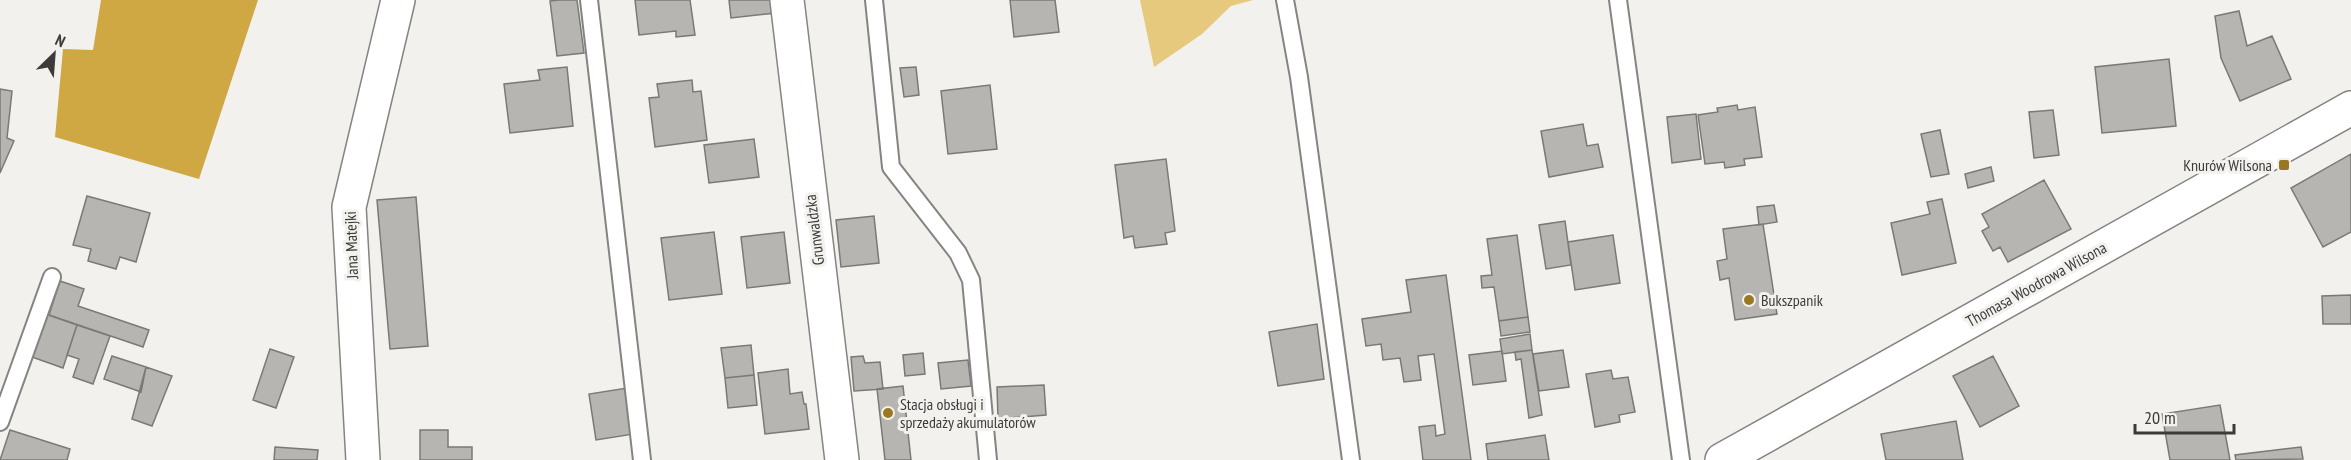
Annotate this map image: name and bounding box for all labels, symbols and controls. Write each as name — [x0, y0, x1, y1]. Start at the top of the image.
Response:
north arrow — [24, 24, 84, 84]
text: N — [52, 30, 68, 51]
place label: Knurów Wilsona — [2183, 155, 2272, 175]
marker: Knurów Wilsona — [2277, 158, 2291, 172]
street label: Grunwaldzka — [800, 193, 828, 267]
street label: Jana Matejki — [340, 211, 362, 280]
street label: Thomasa Woodrowa Wilsona — [1962, 237, 2110, 331]
place label: Bukszpanik — [1761, 290, 1824, 310]
marker: Bukszpanik — [1742, 293, 1756, 307]
place label: Stacja obsługi i sprzedaży akumulatorów — [900, 394, 1036, 432]
scale bar — [2135, 397, 2234, 435]
marker: Stacja obsługi i sprzedaży akumulatorów — [881, 406, 895, 420]
text: 20 m — [2144, 406, 2176, 429]

